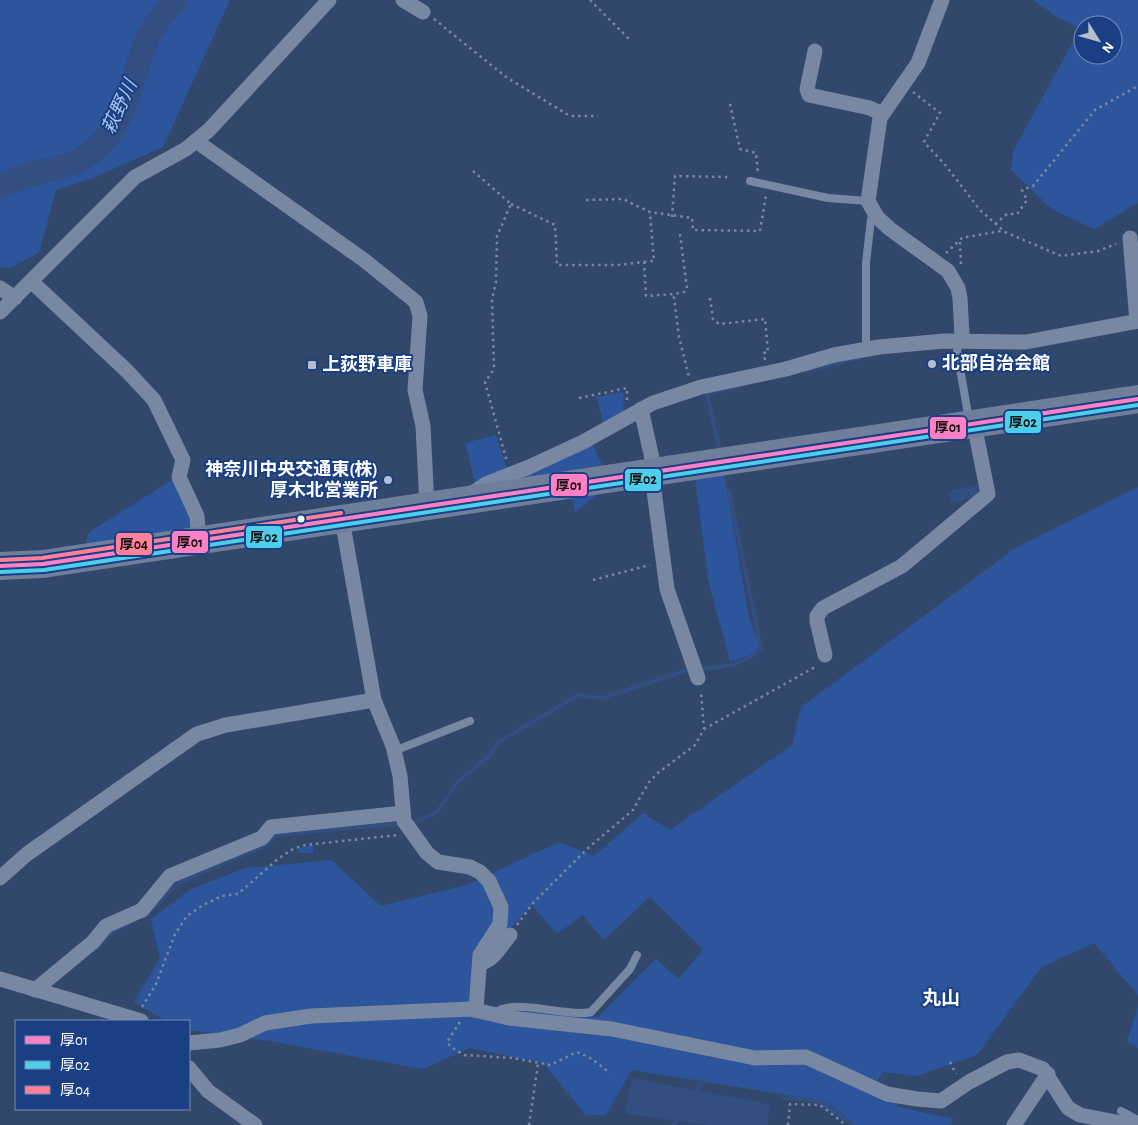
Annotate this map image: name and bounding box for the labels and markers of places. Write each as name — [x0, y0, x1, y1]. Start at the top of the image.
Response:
place label: 北部自治会館 — [942, 353, 1050, 373]
place label: 上荻野車庫 — [322, 354, 412, 374]
marker: 北部自治会館 — [926, 358, 938, 370]
marker: 上荻野車庫 — [306, 359, 318, 371]
place label: 神奈川中央交通東(株) 厚木北営業所 — [205, 459, 378, 500]
marker: 神奈川中央交通東(株) 厚木北営業所 — [382, 474, 394, 486]
unlabelled marker — [296, 514, 306, 524]

